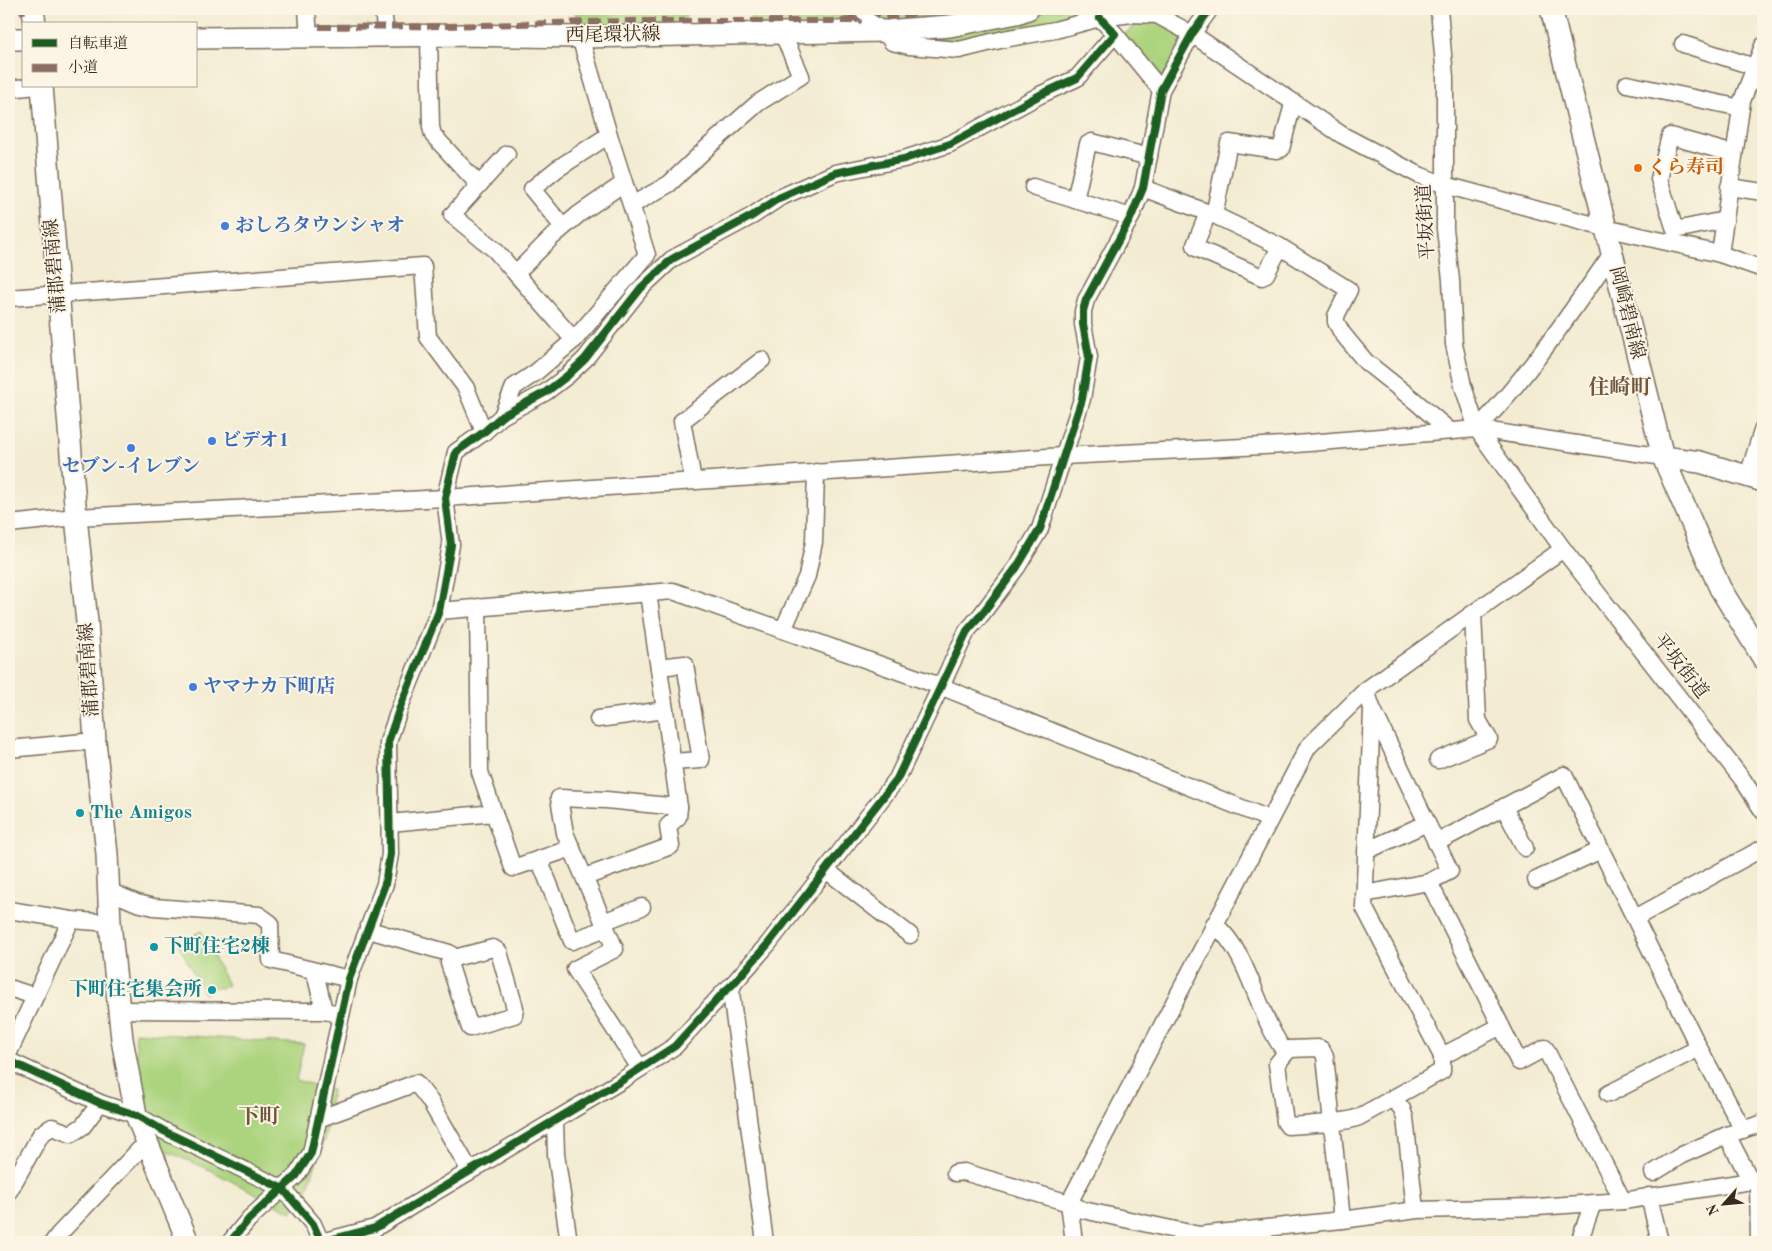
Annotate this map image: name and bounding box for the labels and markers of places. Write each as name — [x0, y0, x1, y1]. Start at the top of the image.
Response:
place label: くら寿司 — [1648, 156, 1724, 178]
marker: くら寿司 — [1632, 162, 1644, 174]
place label: おしろタウンシャオ — [235, 215, 405, 236]
marker: おしろタウンシャオ — [219, 220, 231, 232]
place label: ビデオ1 — [222, 430, 290, 451]
marker: ビデオ1 — [206, 435, 218, 447]
marker: セブン-イレブン — [125, 442, 137, 454]
place label: セブン-イレブン — [62, 456, 200, 477]
place label: ヤマナカ下町店 — [203, 675, 336, 697]
marker: ヤマナカ下町店 — [187, 681, 199, 693]
place label: The Amigos — [90, 804, 192, 823]
marker: The Amigos — [74, 807, 86, 819]
place label: 下町住宅2棟 — [164, 935, 270, 957]
marker: 下町住宅2棟 — [148, 941, 160, 953]
place label: 下町住宅集会所 — [69, 978, 202, 1000]
marker: 下町住宅集会所 — [206, 984, 218, 996]

